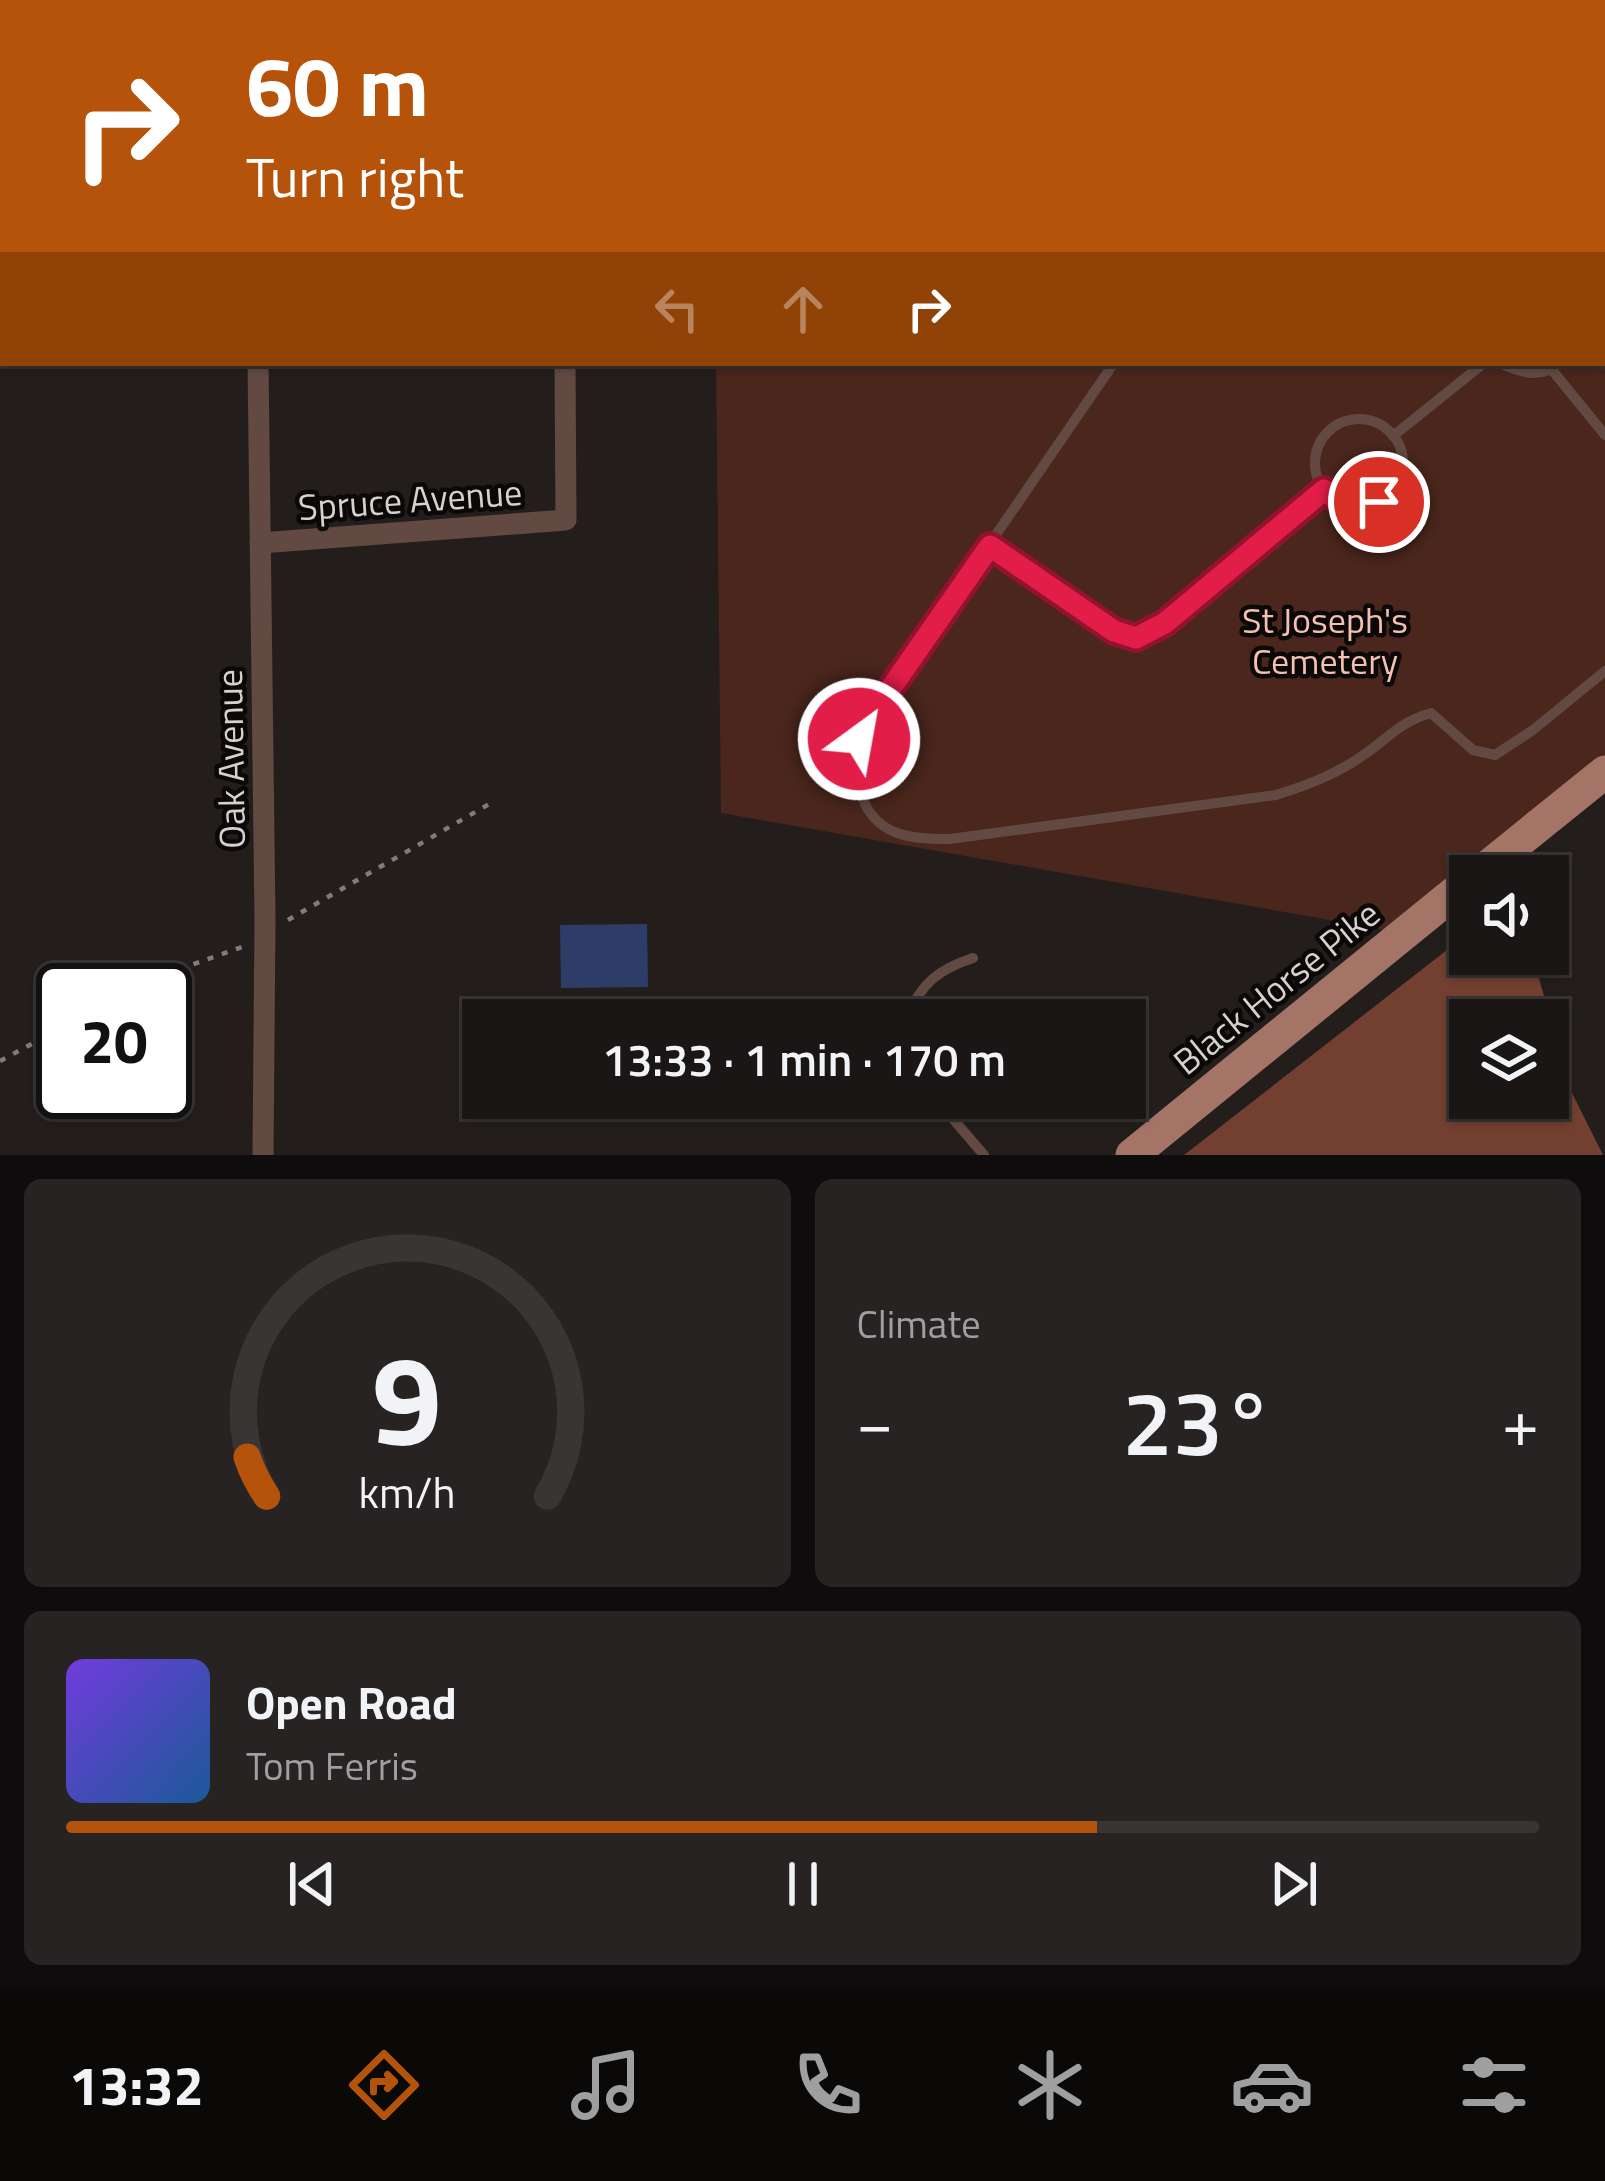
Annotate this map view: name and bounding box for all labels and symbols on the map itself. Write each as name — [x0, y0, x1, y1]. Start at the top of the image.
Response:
pin — [1328, 451, 1430, 553]
street label: Spruce Avenue — [296, 464, 524, 534]
park label: St Joseph's Cemetery — [1242, 592, 1408, 688]
street label: Oak Avenue — [201, 669, 259, 849]
position arrow — [796, 676, 922, 802]
street label: Black Horse Pike — [1161, 886, 1391, 1088]
speed limit sign: 20 — [36, 963, 192, 1119]

